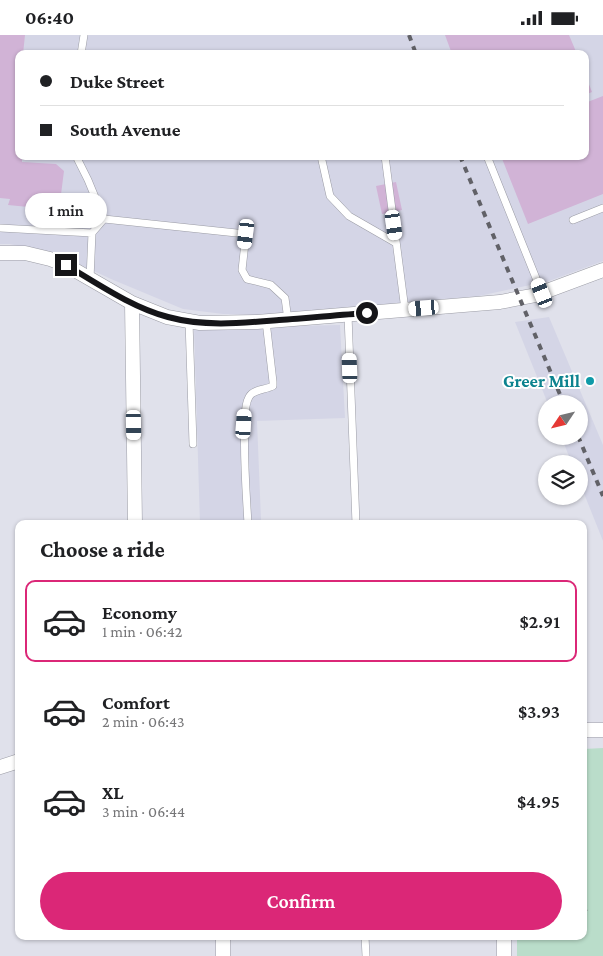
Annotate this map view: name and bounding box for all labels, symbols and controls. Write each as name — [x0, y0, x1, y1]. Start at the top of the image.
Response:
text: 06:40 — [25, 7, 74, 28]
text: Duke Street — [70, 71, 164, 92]
text: South Avenue — [70, 119, 181, 140]
callout: 1 min — [25, 193, 107, 227]
text: 1 min — [48, 202, 84, 219]
car — [384, 209, 403, 241]
car — [236, 218, 255, 250]
route end — [55, 254, 77, 276]
car — [529, 276, 554, 310]
car — [408, 299, 439, 317]
route start — [356, 302, 378, 324]
car — [341, 353, 358, 383]
place label: Greer Mill — [503, 371, 580, 391]
marker: Greer Mill — [584, 375, 596, 387]
north arrow — [538, 395, 588, 445]
map controls — [538, 395, 588, 505]
car — [235, 409, 252, 439]
car — [126, 410, 141, 440]
button: layers — [538, 455, 588, 505]
text: Choose a ride — [40, 537, 165, 562]
icon: car — [42, 599, 87, 644]
text: Economy — [102, 602, 177, 623]
text: $2.91 — [520, 611, 560, 632]
text: 1 min · 06:42 — [102, 623, 182, 640]
icon: car — [42, 689, 87, 734]
text: Comfort — [102, 692, 170, 713]
text: $3.93 — [518, 701, 560, 722]
text: 2 min · 06:43 — [102, 713, 185, 730]
icon: car — [42, 779, 87, 824]
text: XL — [102, 782, 124, 803]
text: $4.95 — [517, 791, 560, 812]
text: 3 min · 06:44 — [102, 803, 185, 820]
button: Confirm — [40, 872, 562, 930]

